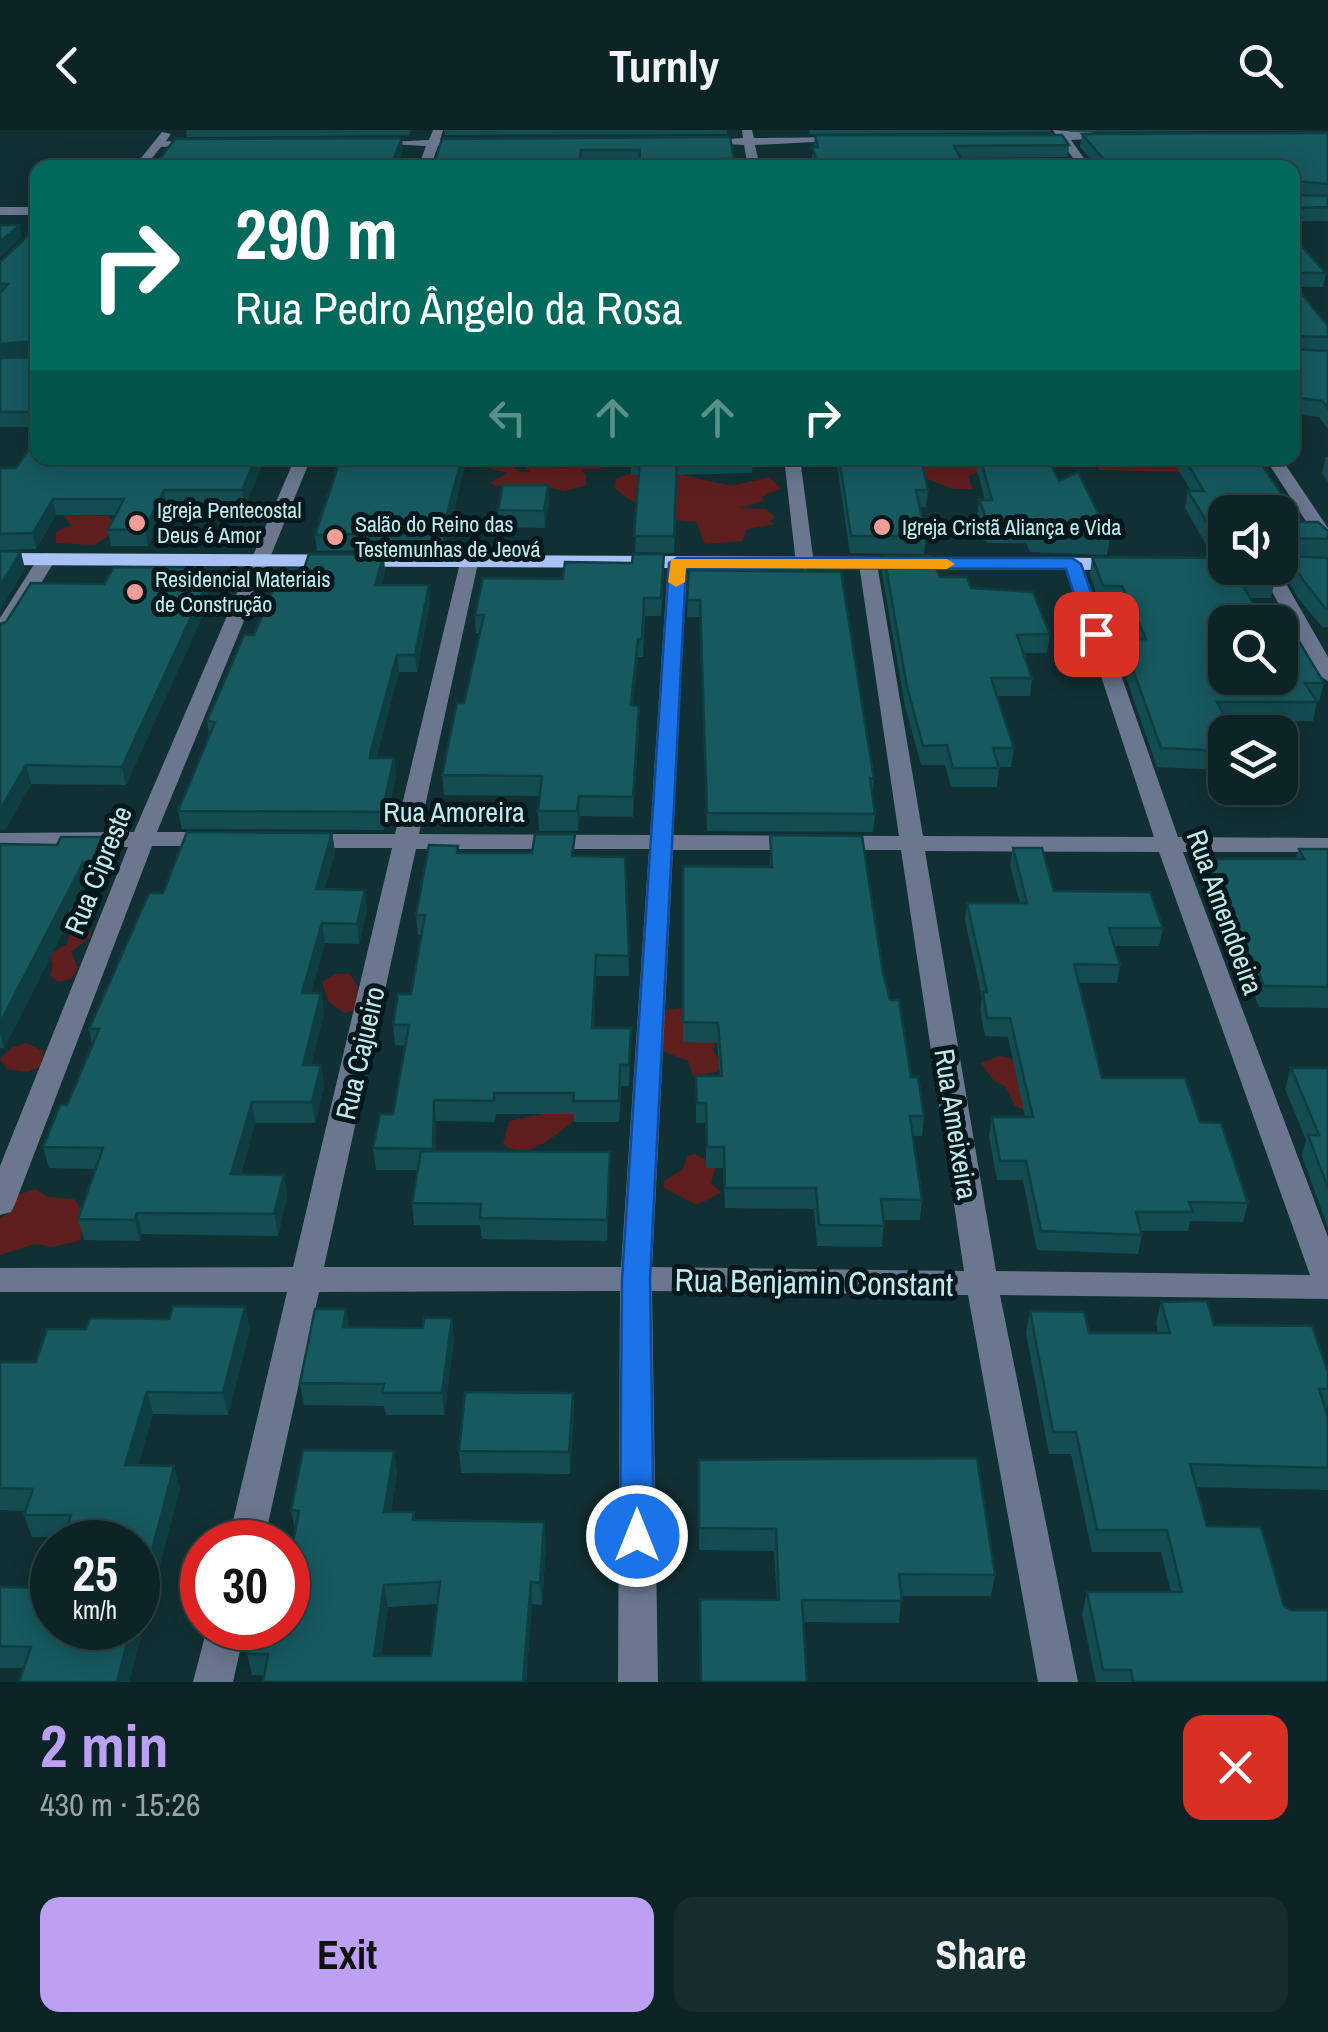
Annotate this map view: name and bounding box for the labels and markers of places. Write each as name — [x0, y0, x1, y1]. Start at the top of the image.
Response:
place label: Igreja Pentecostal Deus é Amor — [157, 495, 301, 550]
place label: Salão do Reino das Testemunhas de Jeová — [355, 509, 541, 564]
marker: Igreja Pentecostal Deus é Amor — [126, 512, 148, 534]
place label: Igreja Cristã Aliança e Vida — [902, 512, 1121, 542]
marker: Igreja Cristã Aliança e Vida — [871, 516, 893, 538]
marker: Salão do Reino das Testemunhas de Jeová — [324, 526, 346, 548]
place label: Residencial Materiais de Construção — [155, 564, 330, 619]
marker: Residencial Materiais de Construção — [124, 581, 146, 603]
pin — [1054, 592, 1139, 677]

